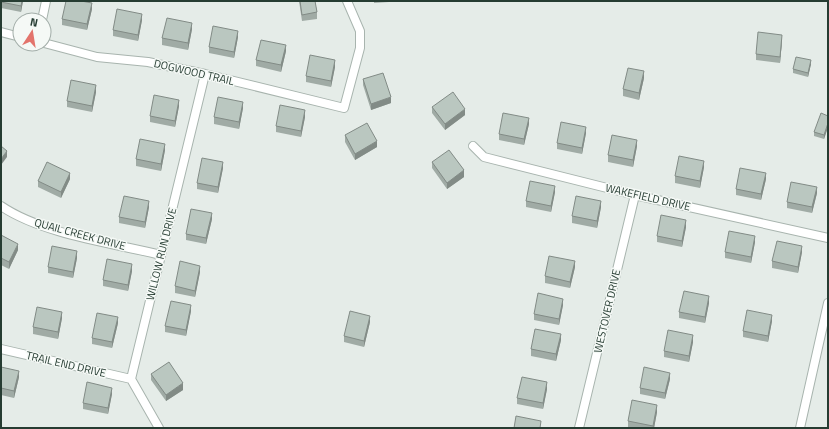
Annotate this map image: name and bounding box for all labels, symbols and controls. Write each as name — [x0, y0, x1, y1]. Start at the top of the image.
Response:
north arrow — [12, 12, 52, 52]
text: N — [29, 14, 39, 31]
street label: DOGWOOD TRAIL — [152, 55, 236, 89]
street label: WAKEFIELD DRIVE — [604, 179, 692, 215]
street label: WILLOW RUN DRIVE — [142, 206, 180, 302]
street label: QUAIL CREEK DRIVE — [33, 214, 127, 254]
street label: WESTOVER DRIVE — [590, 268, 624, 354]
street label: TRAIL END DRIVE — [24, 347, 108, 381]

